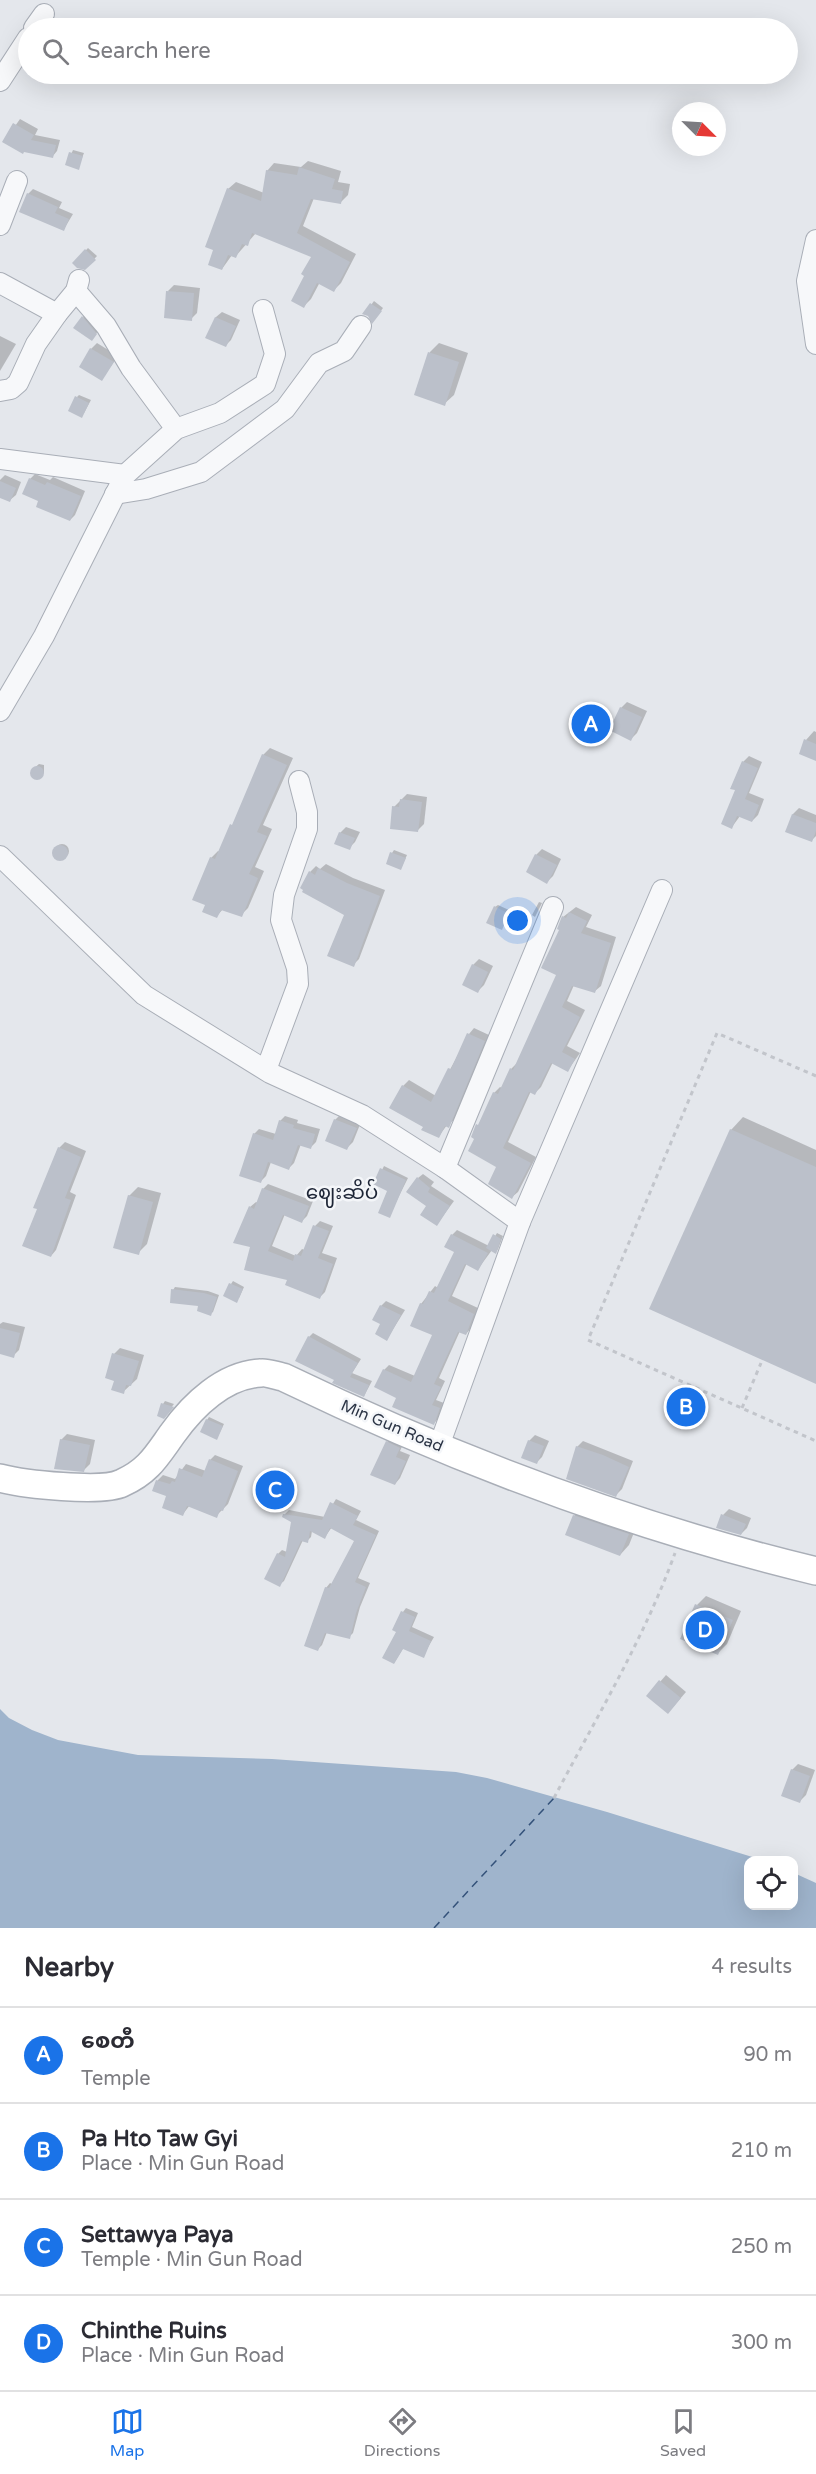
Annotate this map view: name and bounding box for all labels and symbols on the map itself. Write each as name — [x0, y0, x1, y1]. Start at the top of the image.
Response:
north arrow — [672, 102, 726, 156]
pin: A — [572, 702, 610, 746]
your location — [503, 906, 532, 935]
district label: ဈေးဆိပ် — [306, 1178, 378, 1208]
pin: B — [666, 1384, 706, 1430]
street label: Min Gun Road — [338, 1395, 446, 1457]
pin: C — [256, 1468, 294, 1512]
pin: D — [686, 1608, 724, 1652]

